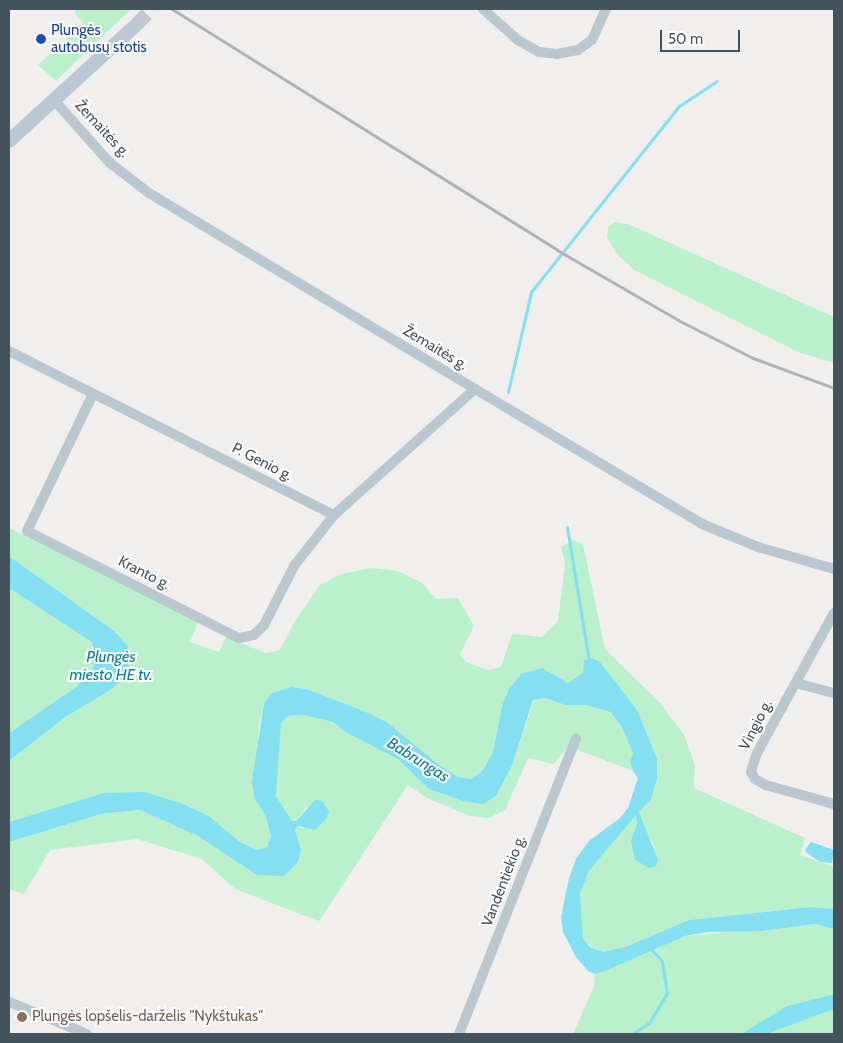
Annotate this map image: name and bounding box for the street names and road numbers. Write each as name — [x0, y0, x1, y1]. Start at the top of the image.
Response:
street label: Žemaitės g. — [71, 97, 133, 161]
street label: Žemaitės g. — [400, 322, 470, 374]
street label: P. Genio g. — [229, 439, 295, 485]
street label: Kranto g. — [115, 552, 173, 594]
street label: Vingio g. — [736, 697, 776, 753]
street label: Vandentiekio g. — [478, 833, 530, 929]

